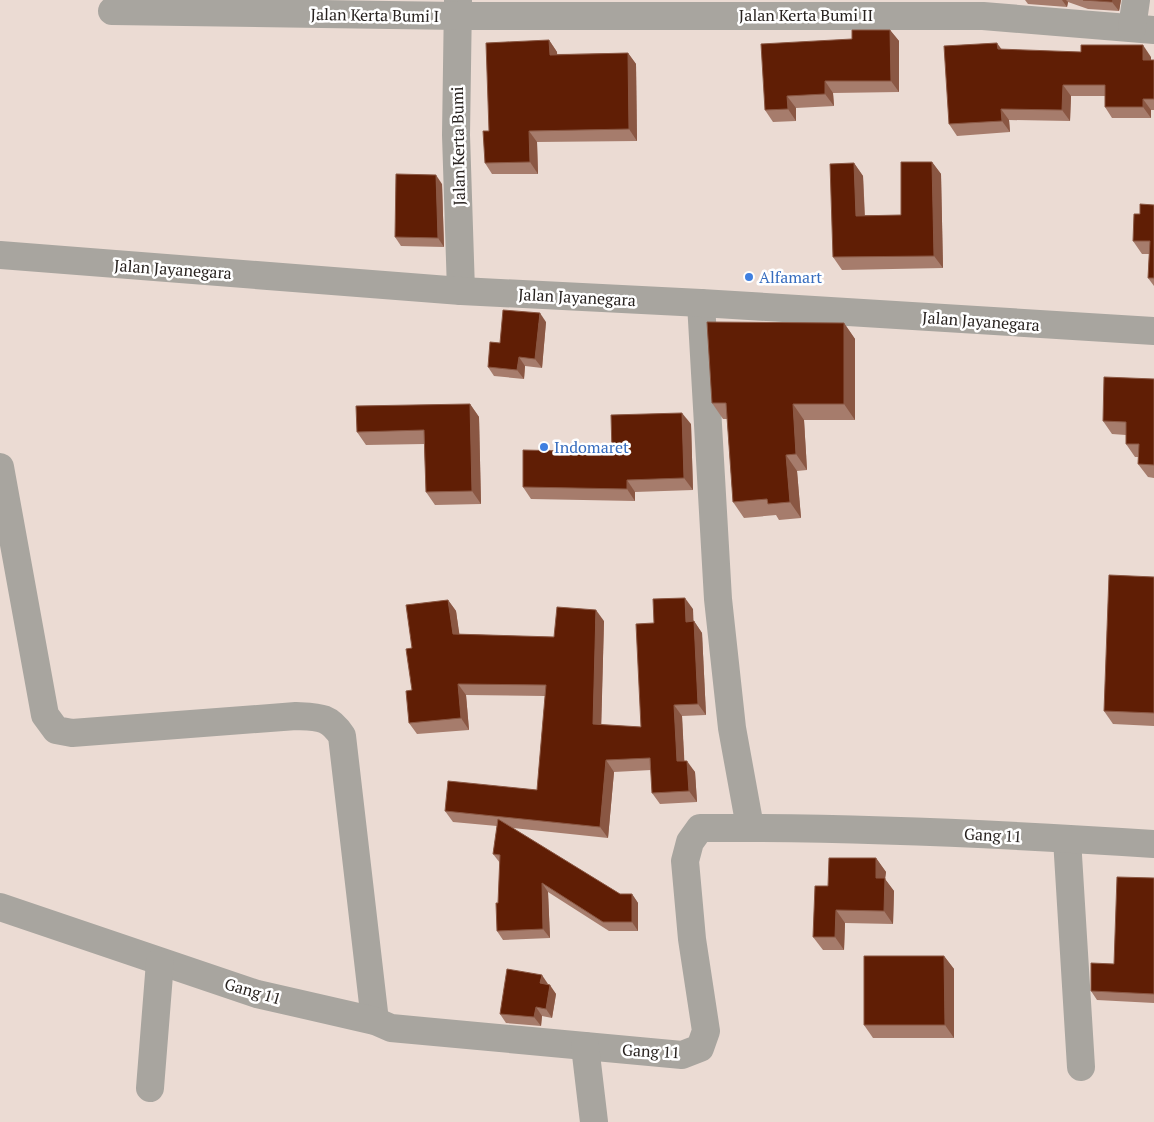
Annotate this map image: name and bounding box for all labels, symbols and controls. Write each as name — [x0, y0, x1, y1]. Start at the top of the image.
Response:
street label: Jalan Kerta Bumi I — [310, 3, 440, 27]
street label: Jalan Kerta Bumi II — [739, 4, 873, 26]
street label: Jalan Kerta Bumi — [446, 86, 470, 206]
street label: Jalan Jayanegara — [113, 254, 233, 284]
place label: Alfamart — [759, 266, 822, 288]
marker: Alfamart — [743, 271, 755, 283]
street label: Jalan Jayanegara — [518, 283, 636, 311]
street label: Jalan Jayanegara — [921, 306, 1041, 336]
place label: Indomaret — [554, 436, 629, 458]
marker: Indomaret — [538, 441, 550, 453]
street label: Gang 11 — [963, 822, 1023, 848]
street label: Gang 11 — [222, 972, 284, 1010]
street label: Gang 11 — [621, 1038, 681, 1064]

